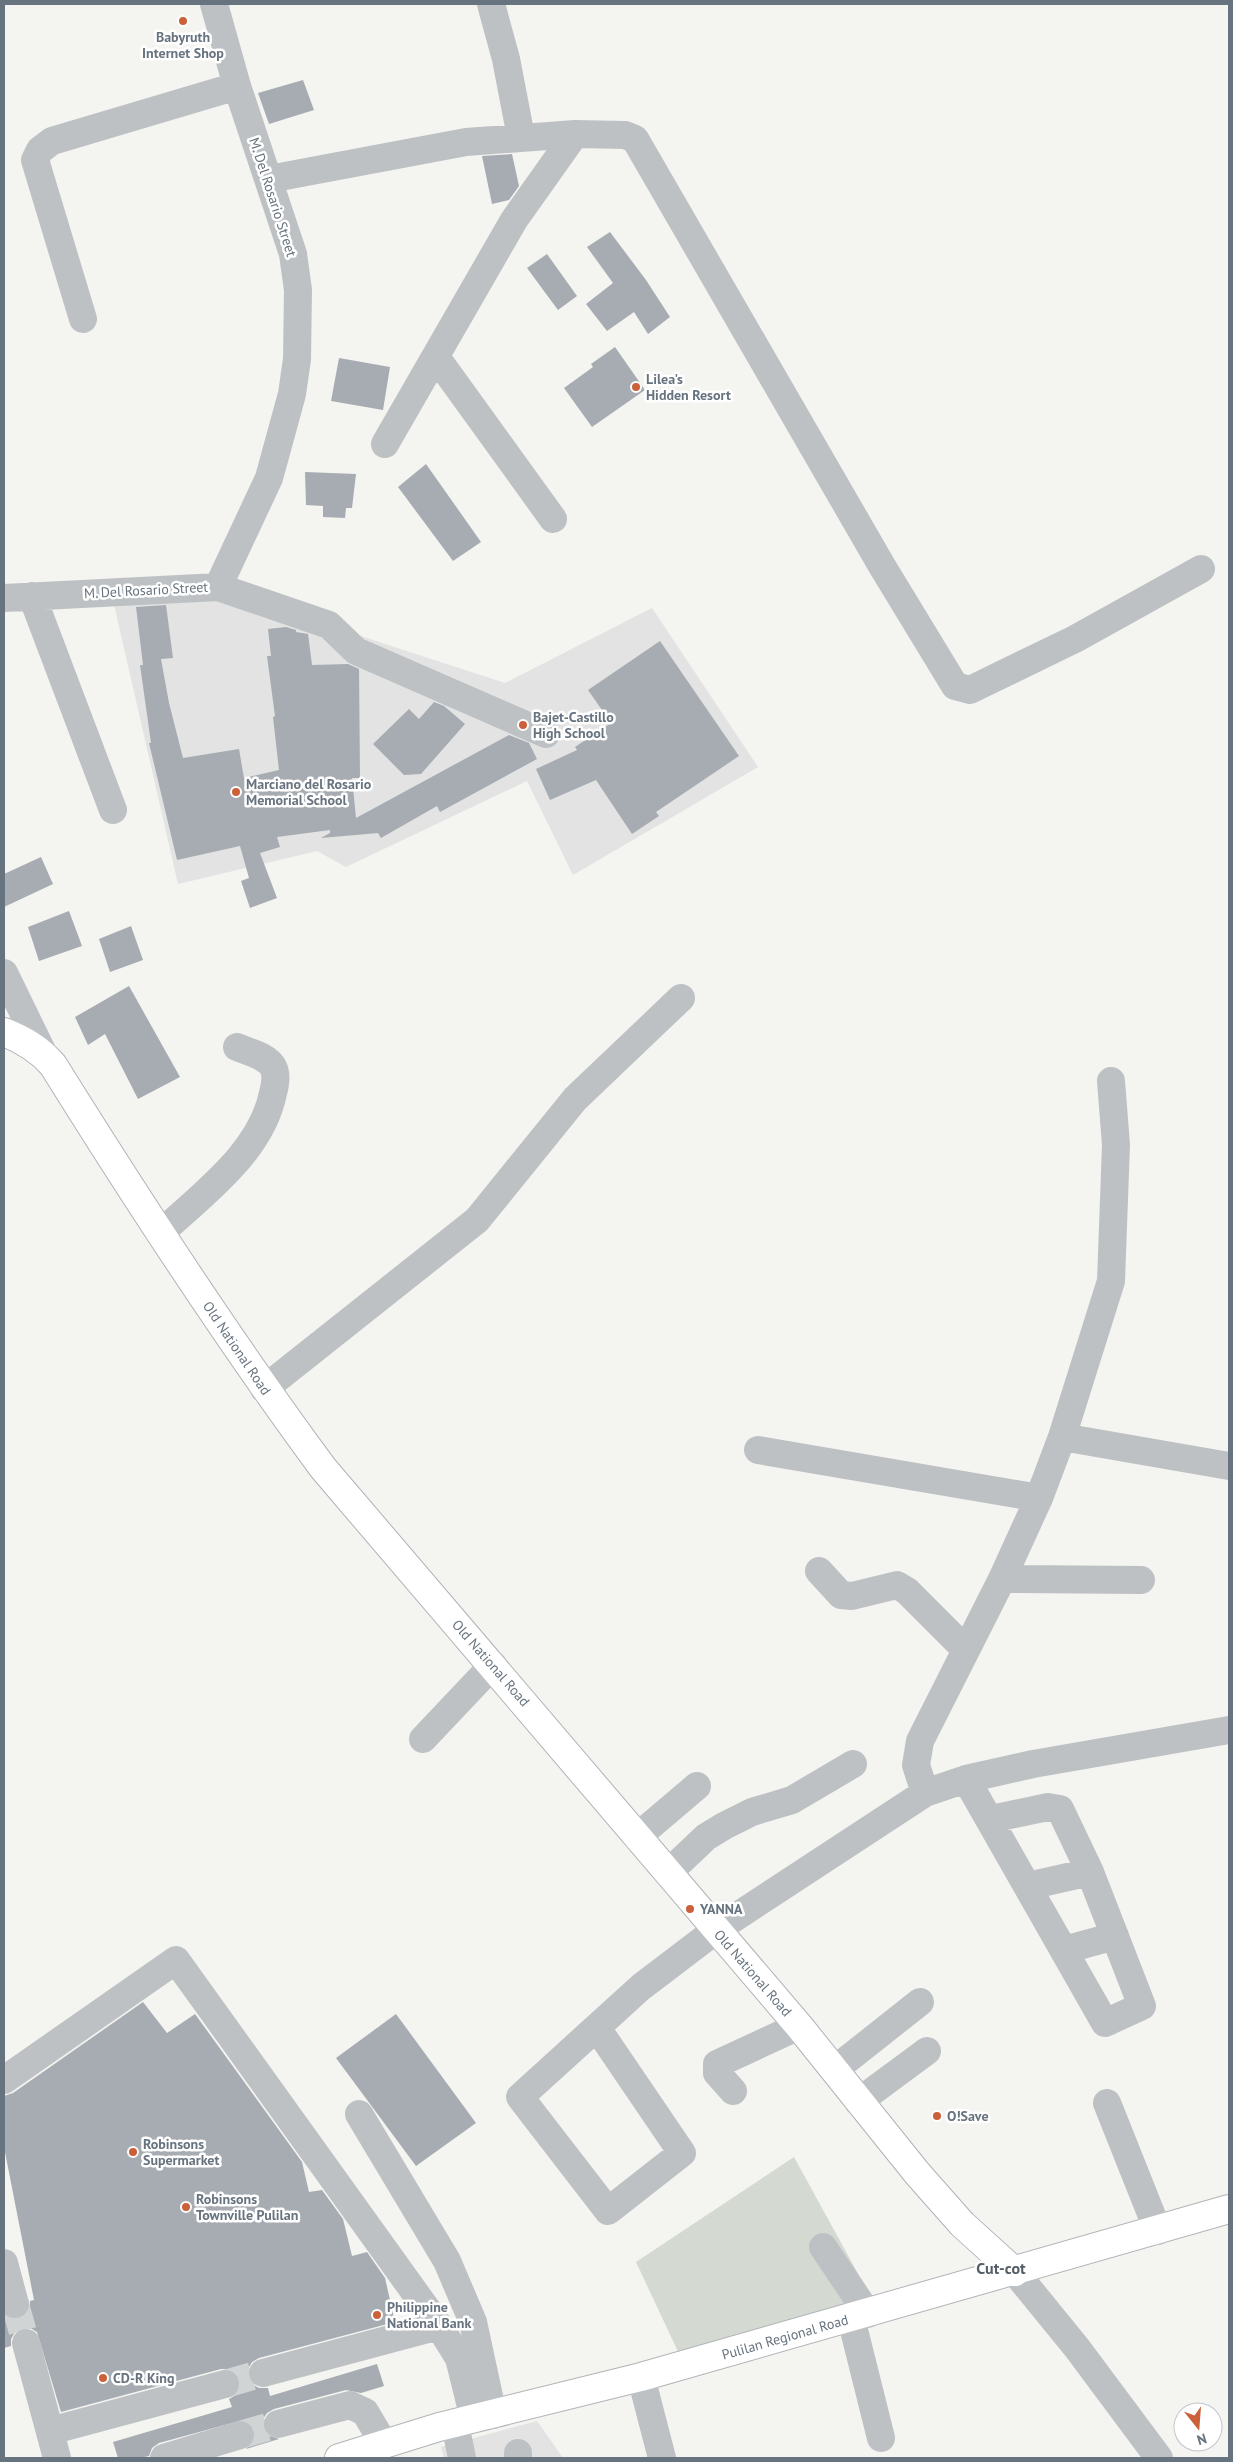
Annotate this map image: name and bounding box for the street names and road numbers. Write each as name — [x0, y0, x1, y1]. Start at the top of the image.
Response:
street label: M. Del Rosario Street — [245, 135, 301, 259]
street label: M. Del Rosario Street — [83, 578, 209, 602]
street label: Old National Road — [199, 1298, 275, 1398]
street label: Old National Road — [448, 1616, 534, 1710]
street label: Old National Road — [710, 1926, 796, 2020]
street label: Pulilan Regional Road — [720, 2310, 850, 2364]

